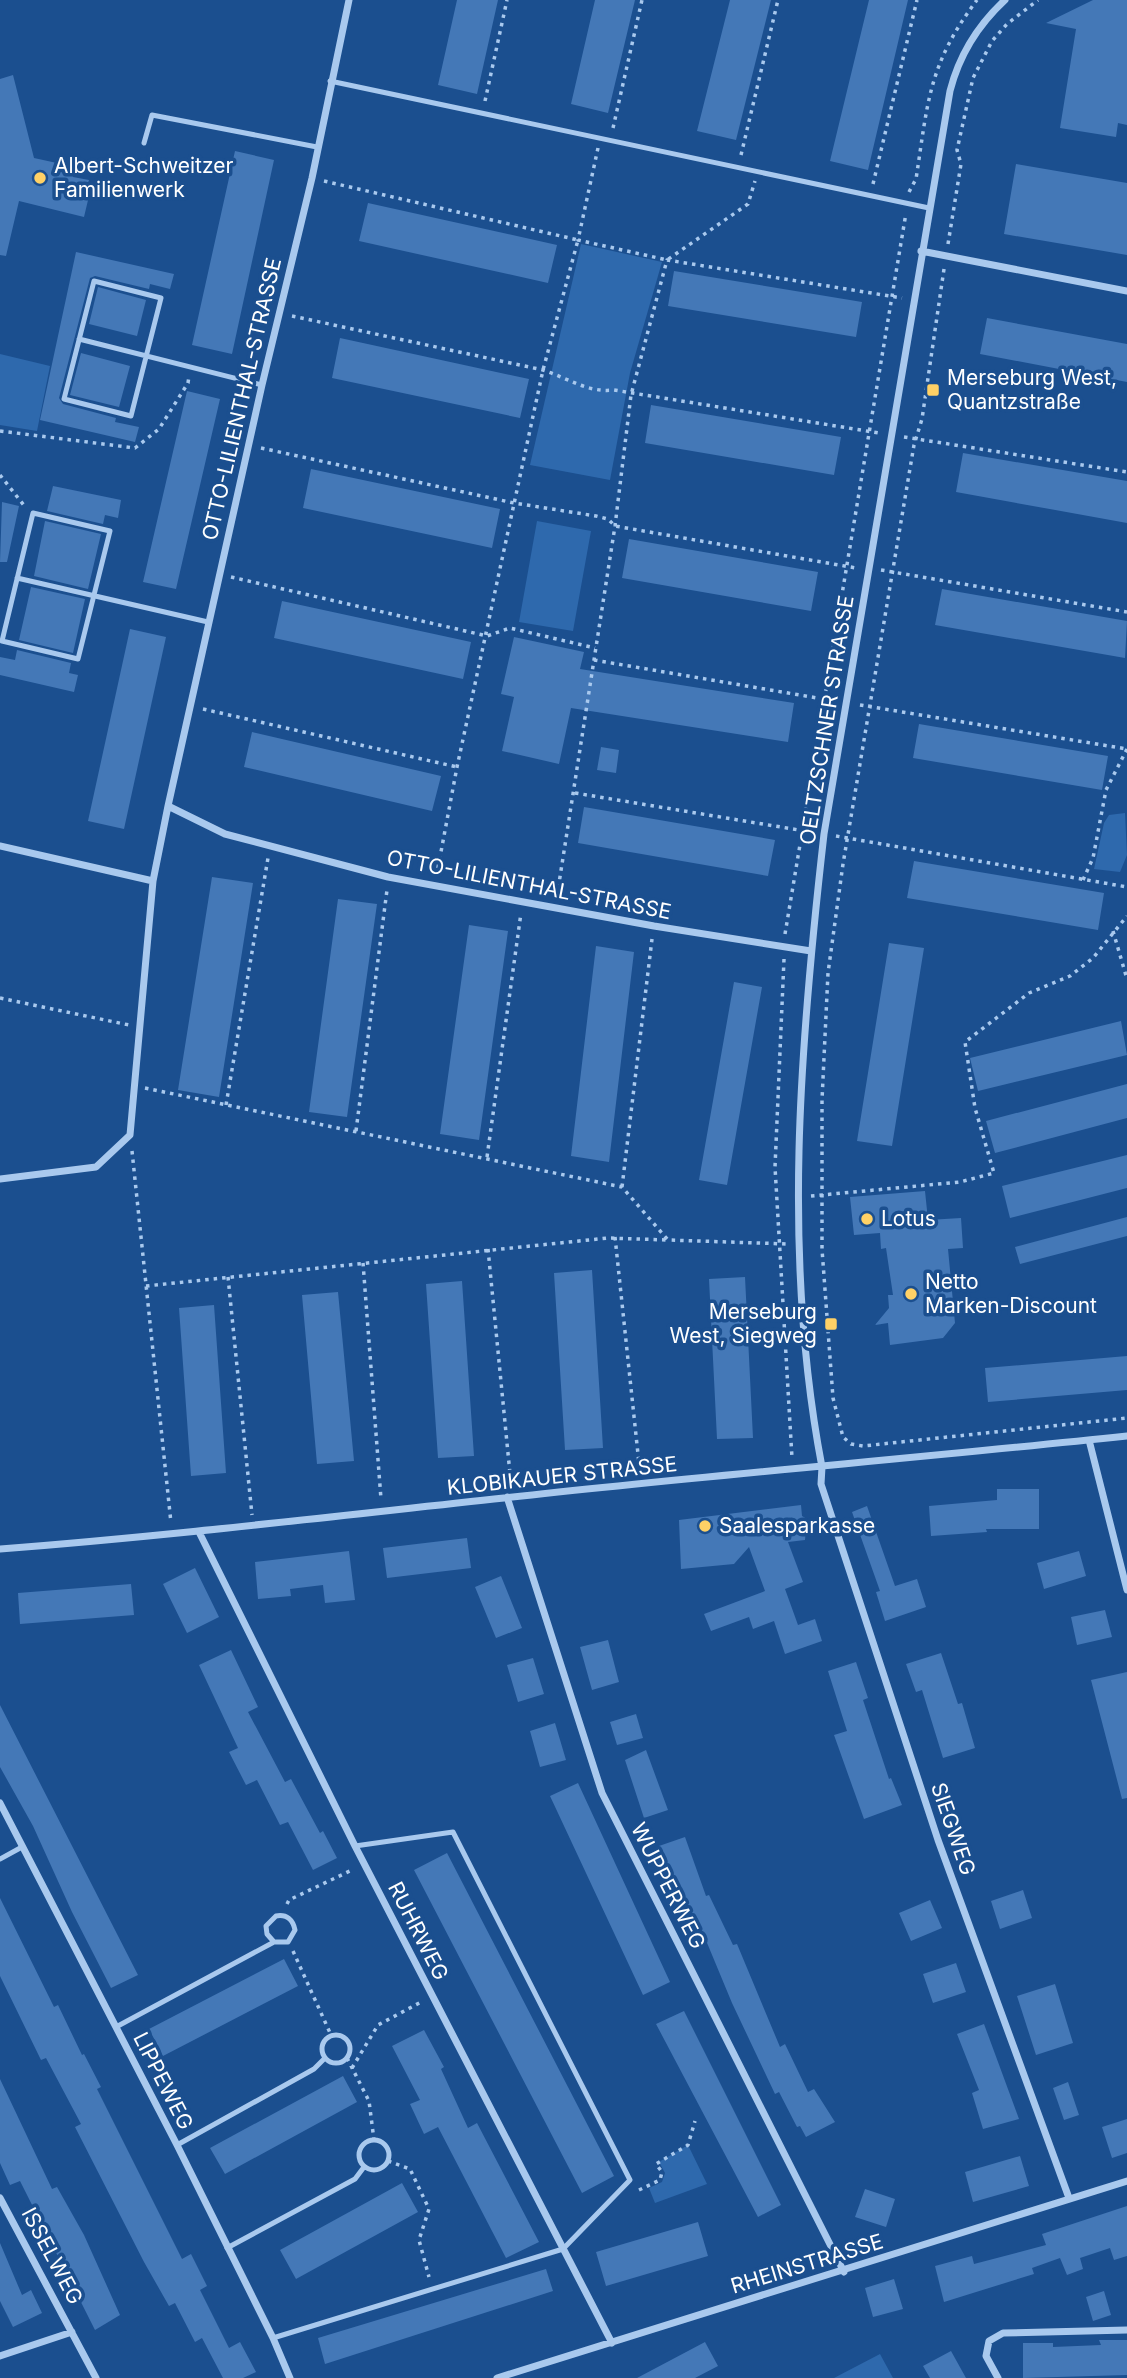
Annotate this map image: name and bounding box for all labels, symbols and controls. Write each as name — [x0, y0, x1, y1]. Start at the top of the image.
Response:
place label: Albert-Schweitzer Familienwerk — [54, 153, 233, 202]
marker: Albert-Schweitzer Familienwerk — [32, 170, 48, 186]
street label: OTTO-LILIENTHAL-STRASSE — [197, 255, 286, 543]
place label: Merseburg West, Quantzstraße — [947, 365, 1117, 414]
marker: Merseburg West, Quantzstraße — [925, 382, 941, 398]
street label: OELTZSCHNER STRASSE — [794, 593, 859, 846]
street label: OTTO-LILIENTHAL-STRASSE — [385, 845, 673, 924]
place label: Lotus — [881, 1206, 936, 1231]
marker: Lotus — [859, 1211, 875, 1227]
place label: Netto Marken-Discount — [925, 1269, 1097, 1318]
marker: Netto Marken-Discount — [903, 1286, 919, 1302]
place label: Merseburg West, Siegweg — [670, 1299, 817, 1348]
marker: Merseburg West, Siegweg — [823, 1316, 839, 1332]
street label: KLOBIKAUER STRASSE — [446, 1451, 678, 1500]
place label: Saalesparkasse — [719, 1513, 875, 1538]
marker: Saalesparkasse — [697, 1518, 713, 1534]
street label: SIEGWEG — [926, 1779, 981, 1878]
street label: WUPPERWEG — [626, 1819, 711, 1953]
street label: RUHRWEG — [383, 1877, 454, 1984]
street label: LIPPEWEG — [128, 2028, 199, 2134]
street label: ISSELWEG — [17, 2203, 88, 2308]
street label: RHEINSTRASSE — [728, 2228, 886, 2299]

